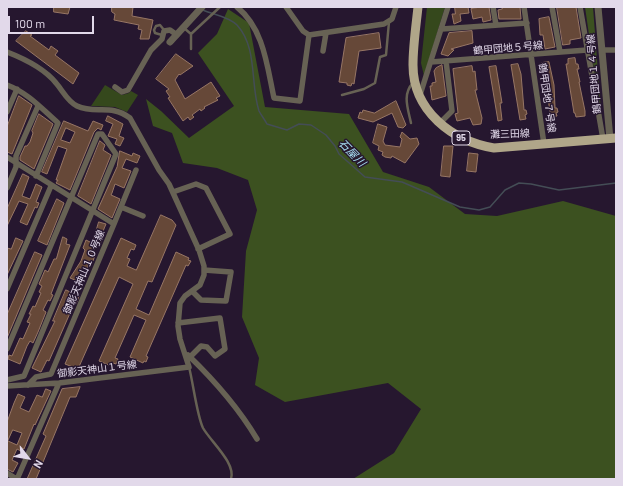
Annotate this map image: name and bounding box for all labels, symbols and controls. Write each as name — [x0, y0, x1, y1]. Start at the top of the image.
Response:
scale bar — [10, 8, 96, 34]
text: 100 m — [15, 16, 45, 30]
street label: 鶴甲団地１４号線 — [585, 34, 603, 114]
street label: 鶴甲団地５号線 — [473, 39, 543, 57]
street label: 鶴甲団地７号線 — [536, 63, 558, 133]
street label: 灘三田線 — [490, 127, 530, 141]
road number: 95 — [452, 131, 470, 145]
water label: 石屋川 — [336, 137, 368, 169]
street label: 御影天神山１０号線 — [61, 228, 107, 316]
street label: 御影天神山１号線 — [57, 358, 137, 380]
north arrow — [8, 438, 48, 478]
text: N — [31, 458, 46, 471]

